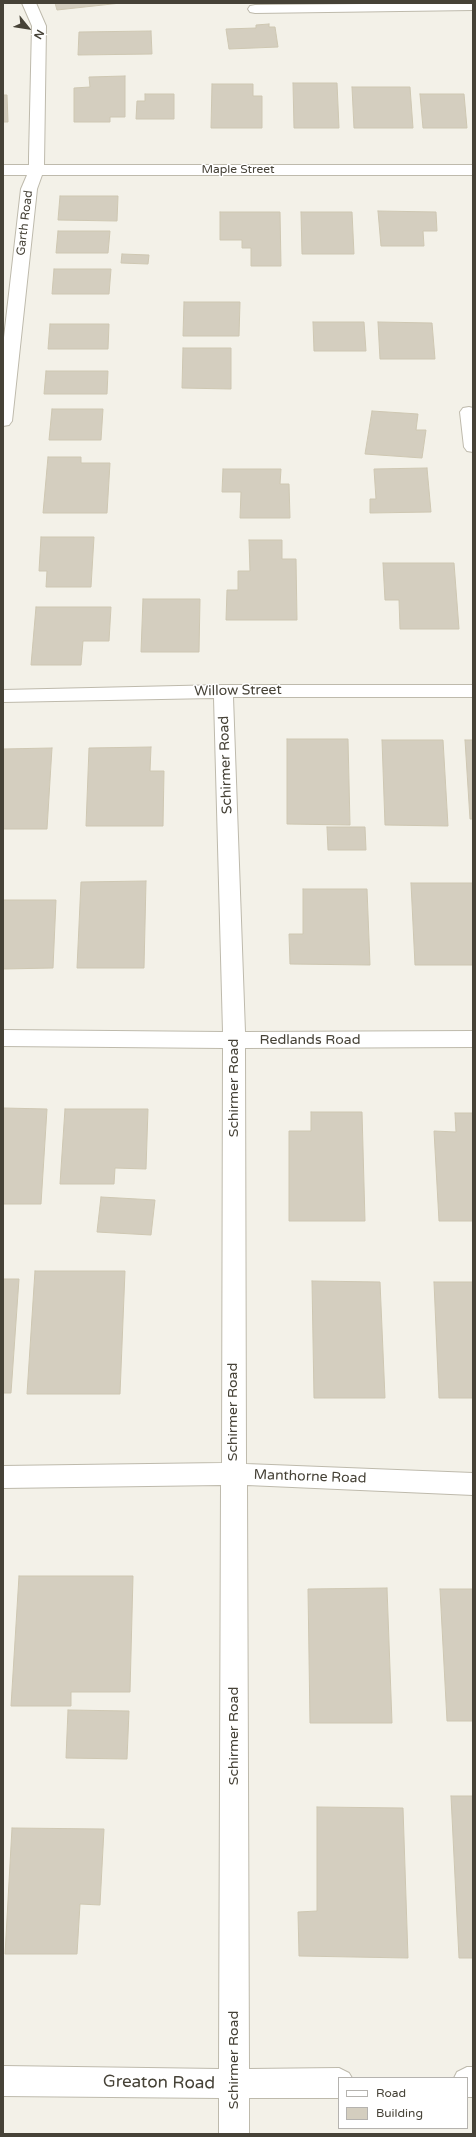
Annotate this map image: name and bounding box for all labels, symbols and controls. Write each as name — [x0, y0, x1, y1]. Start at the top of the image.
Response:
north arrow — [8, 8, 48, 48]
text: N — [31, 27, 47, 41]
street label: Maple Street — [201, 163, 275, 177]
street label: Garth Road — [14, 190, 36, 256]
street label: Willow Street — [194, 682, 282, 700]
street label: Schirmer Road — [216, 716, 236, 814]
street label: Redlands Road — [260, 1032, 360, 1048]
street label: Schirmer Road — [226, 1039, 242, 1137]
street label: Schirmer Road — [225, 1363, 241, 1461]
street label: Manthorne Road — [253, 1467, 367, 1487]
street label: Schirmer Road — [226, 1687, 242, 1785]
street label: Schirmer Road — [226, 2011, 242, 2109]
street label: Greaton Road — [103, 2072, 215, 2094]
legend — [338, 2077, 468, 2129]
text: Road — [376, 2086, 406, 2100]
text: Building — [376, 2106, 423, 2120]

